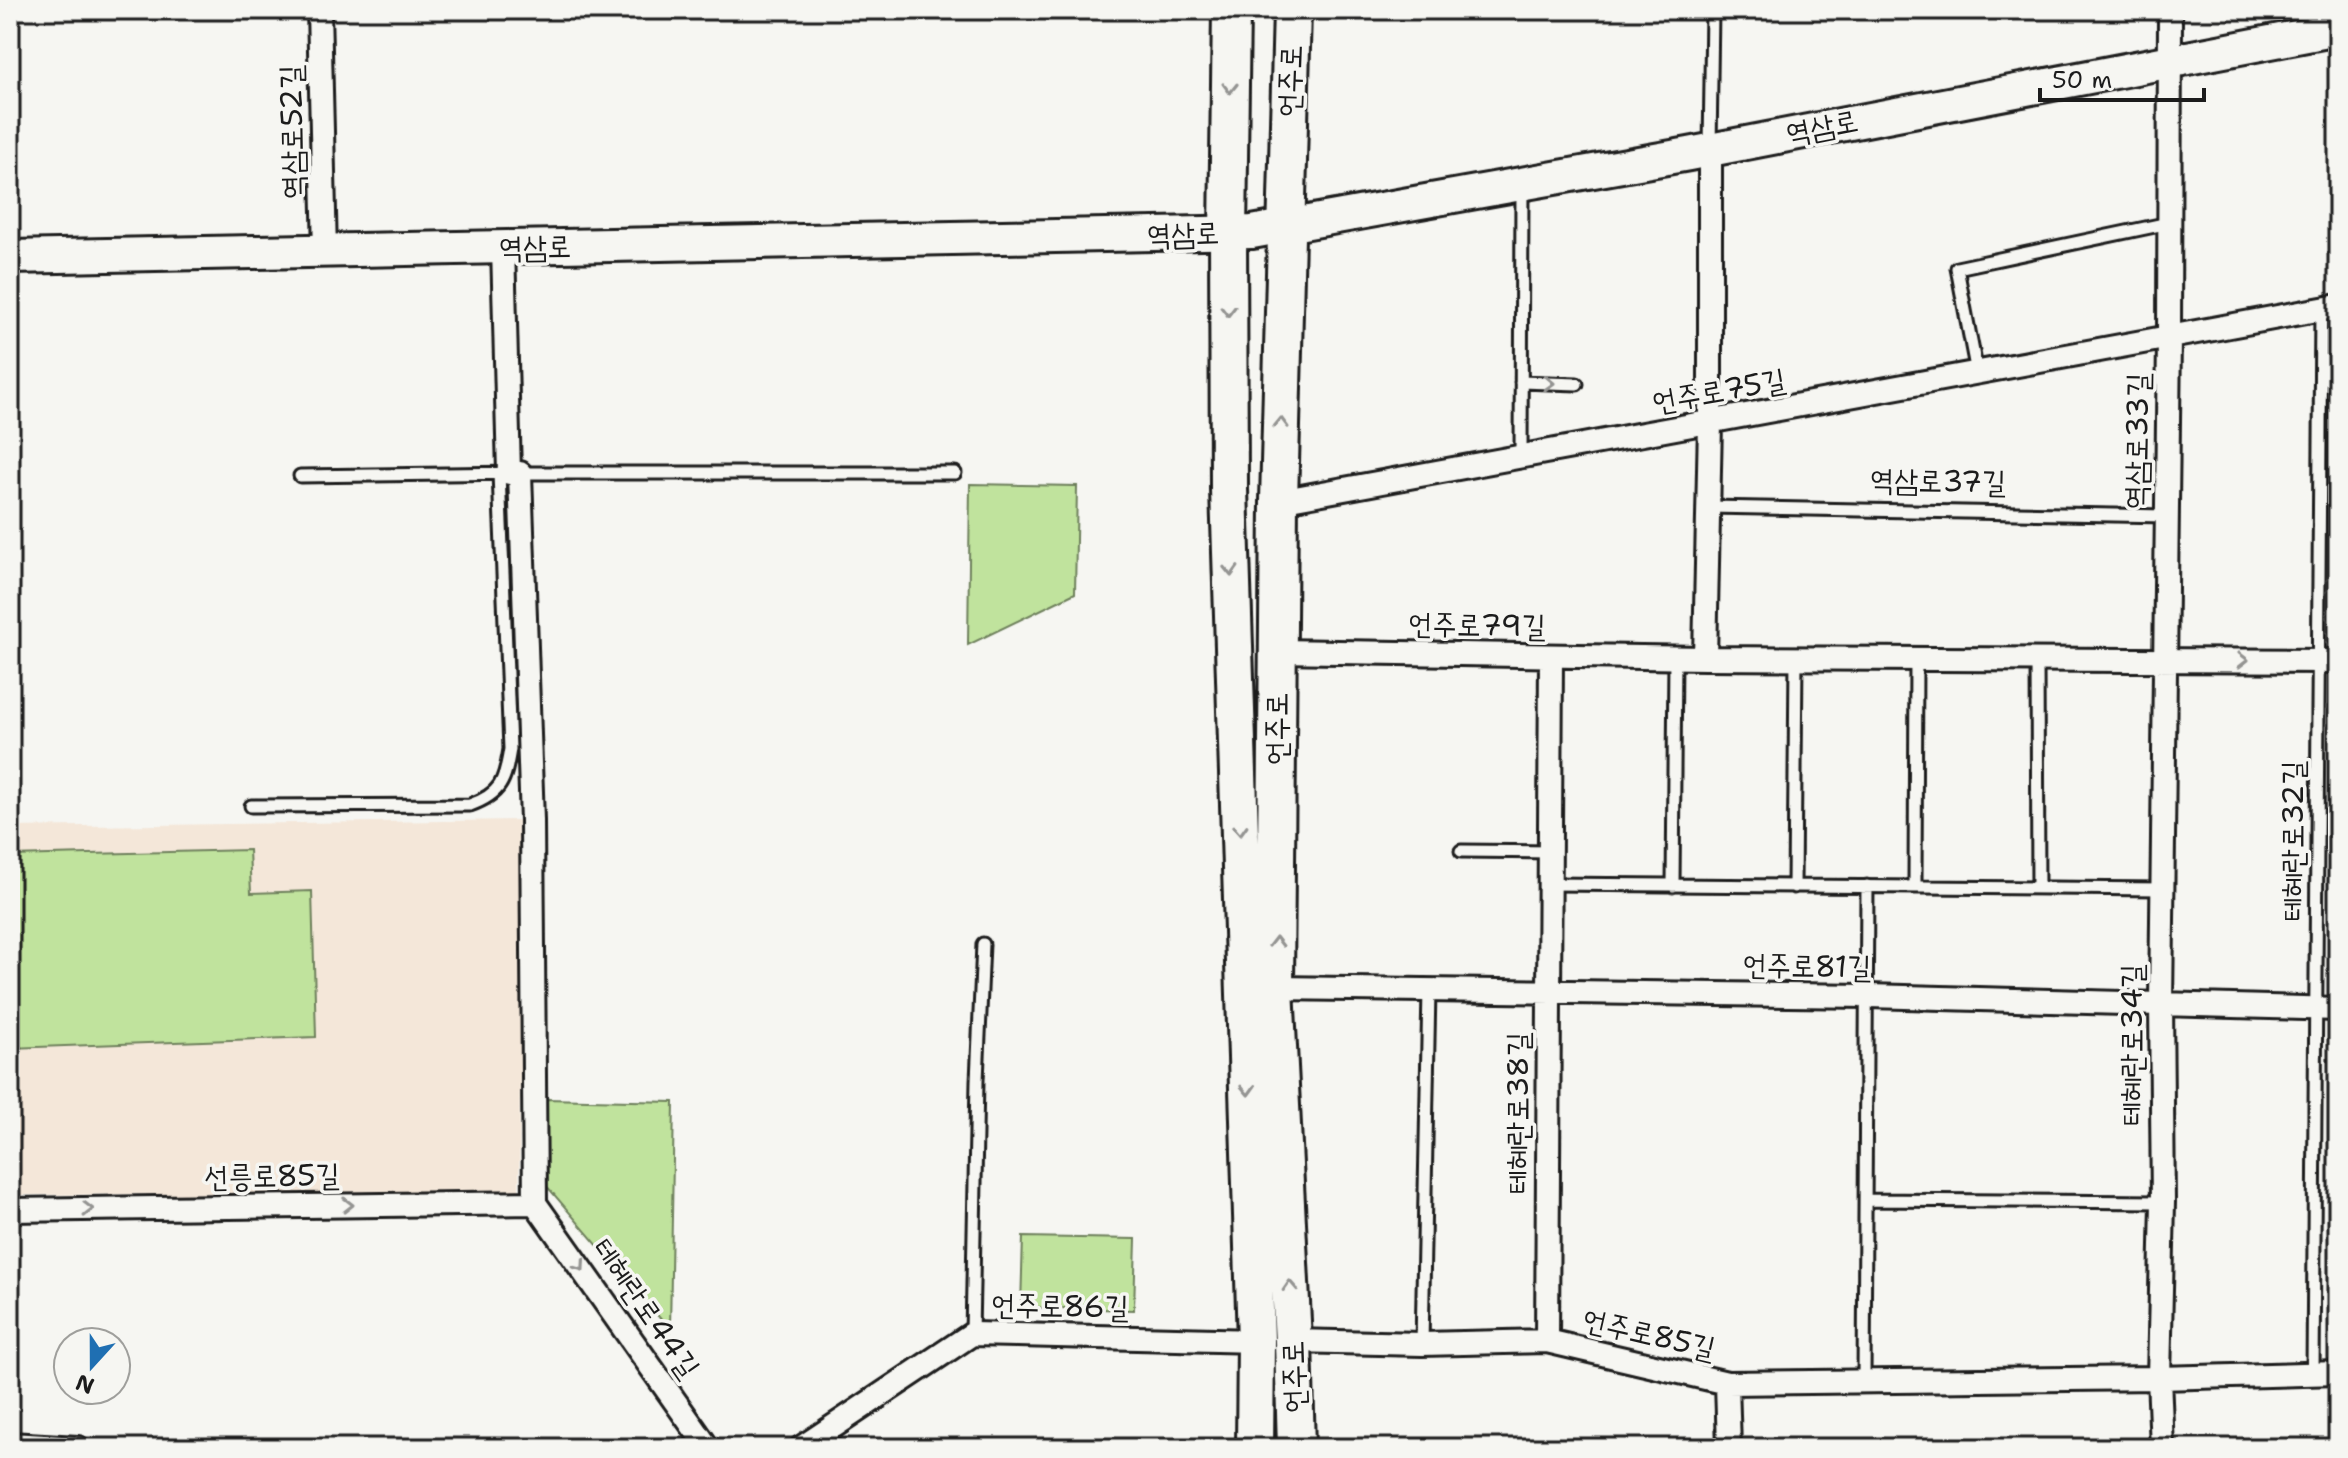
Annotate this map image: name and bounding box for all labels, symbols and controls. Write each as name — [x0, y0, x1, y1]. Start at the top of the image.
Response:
street label: 언주로 — [1268, 44, 1311, 118]
scale bar — [2040, 52, 2204, 102]
street label: 역삼로52길 — [270, 64, 313, 200]
text: 50 m — [2052, 64, 2112, 96]
one-way arrow — [1221, 82, 1239, 95]
street label: 역삼로 — [1782, 99, 1861, 154]
street label: 역삼로 — [1146, 212, 1220, 255]
street label: 역삼로 — [498, 225, 572, 268]
one-way arrow — [1219, 305, 1237, 318]
street label: 언주로75길 — [1649, 359, 1789, 422]
street label: 역삼로33길 — [2115, 372, 2158, 510]
one-way arrow — [1543, 374, 1556, 391]
one-way arrow — [1272, 416, 1289, 429]
street label: 역삼로37길 — [1870, 459, 2006, 502]
one-way arrow — [1223, 565, 1240, 578]
street label: 언주로79길 — [1408, 603, 1546, 646]
one-way arrow — [2237, 651, 2250, 669]
street label: 언주로 — [1256, 693, 1297, 765]
street label: 테헤란로32길 — [2272, 761, 2313, 921]
one-way arrow — [1231, 824, 1248, 837]
one-way arrow — [1267, 935, 1285, 948]
street label: 언주로81길 — [1742, 944, 1872, 987]
street label: 테헤란로34길 — [2111, 964, 2152, 1126]
street label: 테헤란로38길 — [1497, 1032, 1538, 1194]
one-way arrow — [1239, 1084, 1256, 1097]
street label: 선릉로85길 — [204, 1154, 340, 1197]
one-way arrow — [342, 1196, 355, 1214]
one-way arrow — [82, 1200, 95, 1217]
street label: 테헤란로44길 — [583, 1230, 710, 1386]
one-way arrow — [570, 1258, 585, 1272]
one-way arrow — [1282, 1279, 1299, 1292]
street label: 언주로86길 — [991, 1284, 1129, 1327]
street label: 언주로85길 — [1579, 1298, 1720, 1369]
north arrow — [52, 1326, 132, 1406]
street label: 언주로 — [1272, 1340, 1315, 1414]
text: N — [72, 1368, 98, 1401]

